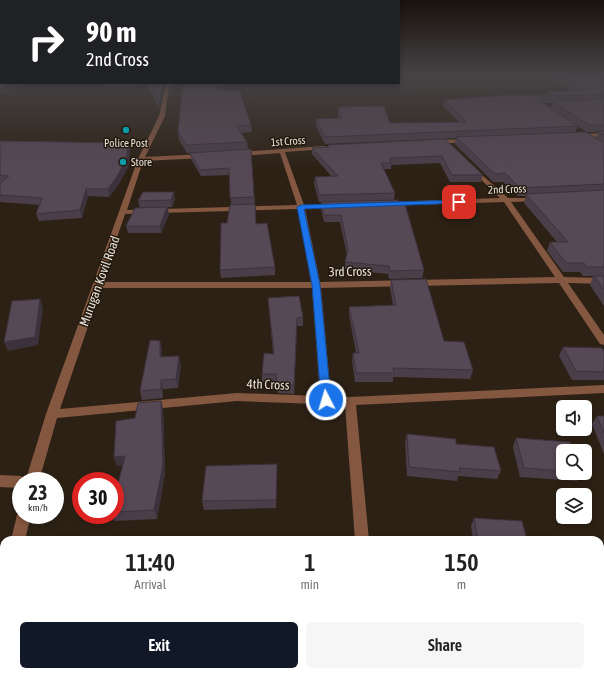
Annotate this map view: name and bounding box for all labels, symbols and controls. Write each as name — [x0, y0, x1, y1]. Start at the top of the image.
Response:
icon: right — [20, 16, 72, 68]
text: 90 m — [86, 16, 136, 48]
text: 2nd Cross — [86, 49, 149, 70]
marker: Police Post — [121, 125, 131, 135]
street label: 1st Cross — [270, 134, 306, 148]
place label: Police Post — [104, 137, 148, 149]
place label: Store — [131, 156, 152, 168]
marker: Store — [118, 157, 128, 167]
street label: 2nd Cross — [488, 182, 526, 196]
pin — [442, 185, 476, 219]
icon: arrive — [448, 191, 470, 213]
street label: Murugan Kovil Road — [76, 234, 123, 328]
street label: 3rd Cross — [328, 264, 372, 279]
street label: 4th Cross — [246, 376, 290, 393]
position arrow — [305, 379, 347, 421]
map controls — [556, 400, 592, 524]
button: sound — [556, 400, 592, 436]
button: search — [556, 444, 592, 480]
speed limit sign: 30 — [72, 472, 124, 524]
text: 23 — [29, 481, 47, 504]
button: layers — [556, 488, 592, 524]
text: km/h — [28, 502, 48, 513]
text: 11:40 — [126, 549, 175, 576]
text: 1 — [304, 549, 315, 576]
text: 150 — [445, 549, 478, 576]
text: Arrival — [134, 577, 166, 592]
text: min — [300, 577, 319, 592]
text: m — [457, 577, 466, 592]
button: Exit — [20, 622, 298, 668]
button: Share — [306, 622, 584, 668]

